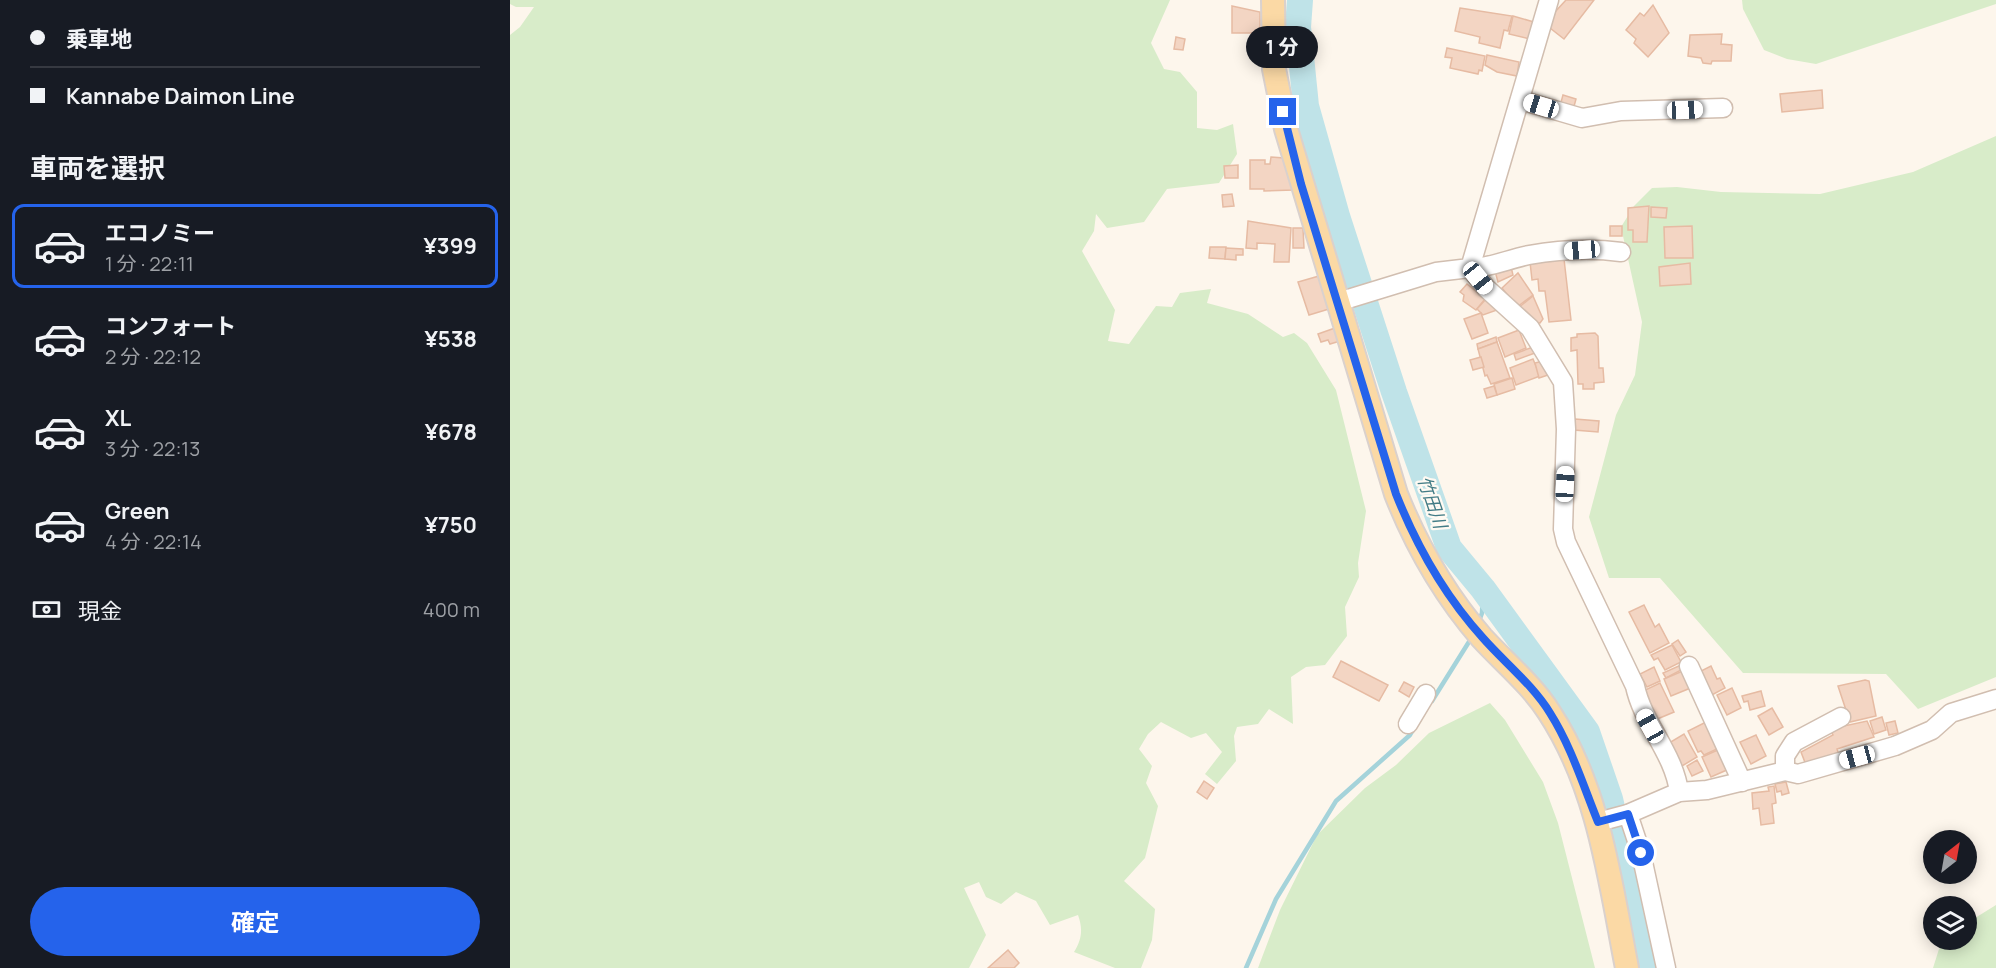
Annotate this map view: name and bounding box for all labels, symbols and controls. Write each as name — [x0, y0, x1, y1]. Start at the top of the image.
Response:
text: 乗車地 — [66, 24, 132, 54]
callout: 1 分 — [1247, 25, 1319, 67]
text: 1 分 — [1266, 33, 1298, 60]
text: Kannabe Daimon Line — [66, 81, 295, 111]
car — [1521, 92, 1561, 120]
route end — [1269, 98, 1296, 125]
car — [1667, 100, 1703, 120]
text: 車両を選択 — [30, 149, 165, 186]
text: エコノミー — [105, 218, 215, 248]
icon: car — [33, 219, 87, 273]
text: ¥399 — [423, 231, 477, 261]
car — [1563, 239, 1601, 261]
text: 1 分 · 22:11 — [105, 250, 194, 277]
car — [1460, 258, 1496, 298]
text: コンフォート — [105, 311, 236, 341]
icon: car — [33, 312, 87, 366]
text: ¥538 — [424, 324, 477, 354]
text: 2 分 · 22:12 — [105, 343, 201, 370]
text: XL — [105, 403, 131, 433]
icon: car — [33, 405, 87, 459]
text: ¥678 — [425, 417, 477, 447]
text: 3 分 · 22:13 — [105, 435, 200, 462]
car — [1555, 466, 1575, 502]
water label: 竹田川 — [1413, 473, 1454, 533]
text: Green — [105, 496, 170, 526]
icon: car — [33, 498, 87, 552]
text: ¥750 — [424, 510, 477, 540]
text: 4 分 · 22:14 — [105, 528, 202, 555]
icon: cash — [30, 593, 63, 626]
text: 現金 — [78, 596, 122, 626]
text: 400 m — [423, 596, 480, 623]
car — [1633, 706, 1667, 746]
car — [1837, 744, 1877, 770]
north arrow — [1923, 830, 1977, 884]
map controls — [1923, 830, 1977, 950]
route start — [1627, 839, 1654, 866]
button: 確定 — [30, 887, 480, 956]
button: layers — [1923, 896, 1977, 950]

